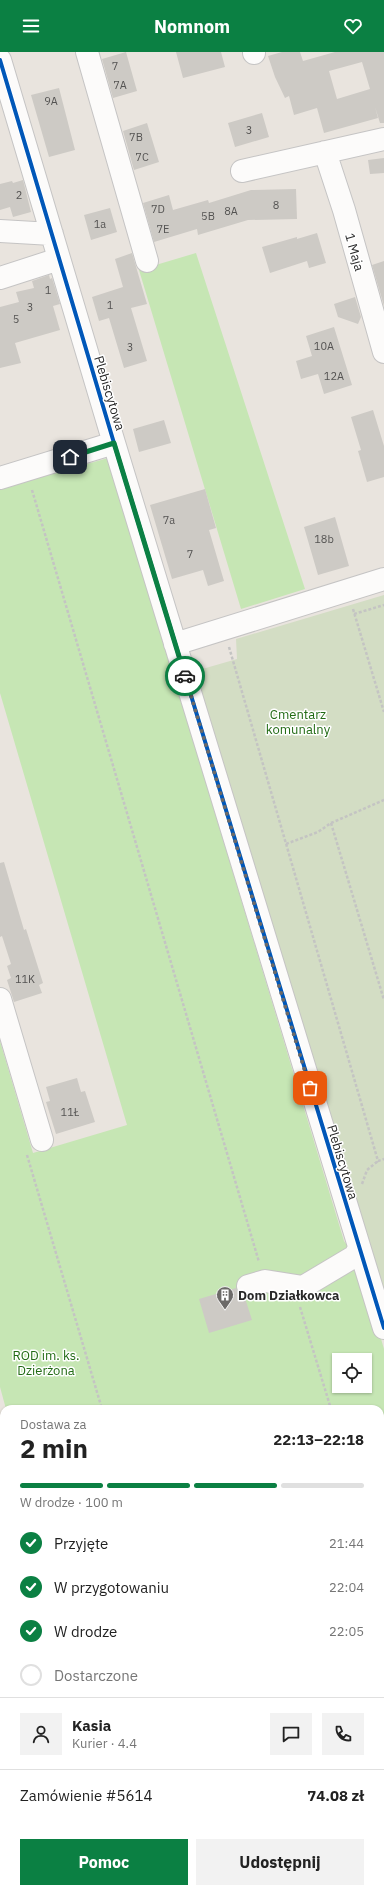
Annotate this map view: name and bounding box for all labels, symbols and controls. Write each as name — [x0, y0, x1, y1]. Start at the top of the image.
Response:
icon: menu — [20, 15, 42, 37]
text: Nomnom — [154, 15, 230, 38]
icon: heart — [342, 15, 364, 37]
house number: 7 — [112, 59, 118, 73]
house number: 7A — [113, 78, 127, 92]
house number: 9A — [44, 94, 58, 108]
house number: 3 — [246, 123, 252, 137]
house number: 7B — [129, 130, 143, 144]
house number: 7C — [135, 150, 149, 164]
house number: 2 — [16, 188, 22, 202]
house number: 8 — [273, 198, 279, 212]
house number: 7D — [151, 202, 165, 216]
house number: 8A — [224, 204, 238, 218]
house number: 5B — [201, 209, 215, 223]
house number: 1a — [94, 217, 106, 231]
house number: 7E — [156, 222, 170, 236]
street label: 1 Maja — [341, 231, 368, 273]
house number: 1 — [45, 283, 52, 297]
house number: 1 — [107, 298, 114, 312]
house number: 3 — [27, 300, 33, 314]
house number: 5 — [13, 312, 19, 326]
house number: 10A — [314, 339, 334, 353]
house number: 3 — [127, 340, 133, 354]
street label: Plebiscytowa — [90, 354, 129, 433]
house number: 12A — [324, 369, 344, 383]
pin — [53, 440, 87, 474]
icon: home — [59, 446, 81, 468]
house number: 7a — [163, 513, 175, 527]
house number: 18b — [314, 532, 334, 546]
house number: 7 — [187, 547, 193, 561]
courier — [165, 656, 205, 696]
icon: car — [174, 665, 196, 687]
park label: Cmentarz komunalny — [266, 706, 331, 738]
house number: 11K — [15, 972, 35, 986]
pin — [293, 1071, 327, 1105]
icon: bag — [299, 1077, 321, 1099]
house number: 11Ł — [61, 1105, 80, 1119]
street label: Plebiscytowa — [323, 1123, 362, 1202]
building icon: Dom Działkowca — [215, 1285, 235, 1310]
place label: Dom Działkowca — [238, 1287, 339, 1304]
park label: ROD im. ks. Dzierżona — [13, 1347, 79, 1379]
map controls — [332, 1353, 372, 1393]
button: locate — [332, 1353, 372, 1393]
text: Dostawa za — [20, 1416, 87, 1433]
text: 22:13–22:18 — [273, 1430, 364, 1449]
text: 2 min — [20, 1431, 88, 1465]
text: W drodze · 100 m — [20, 1494, 123, 1511]
icon: check — [20, 1532, 42, 1554]
text: Przyjęte — [54, 1534, 108, 1553]
text: 21:44 — [329, 1535, 364, 1552]
icon: check — [20, 1576, 42, 1598]
text: W przygotowaniu — [54, 1578, 169, 1597]
text: 22:04 — [329, 1579, 364, 1596]
icon: check — [20, 1620, 42, 1642]
text: W drodze — [54, 1622, 117, 1641]
text: 22:05 — [329, 1623, 364, 1640]
text: Dostarczone — [54, 1666, 138, 1685]
button: person — [20, 1713, 62, 1755]
button: chat — [270, 1713, 312, 1755]
button: phone — [322, 1713, 364, 1755]
text: Kasia — [72, 1716, 111, 1735]
text: Kurier · 4.4 — [72, 1735, 137, 1752]
text: Zamówienie #5614 — [20, 1786, 152, 1805]
text: 74.08 zł — [307, 1786, 364, 1805]
button: Pomoc — [20, 1839, 188, 1885]
button: Udostępnij — [196, 1839, 364, 1885]

